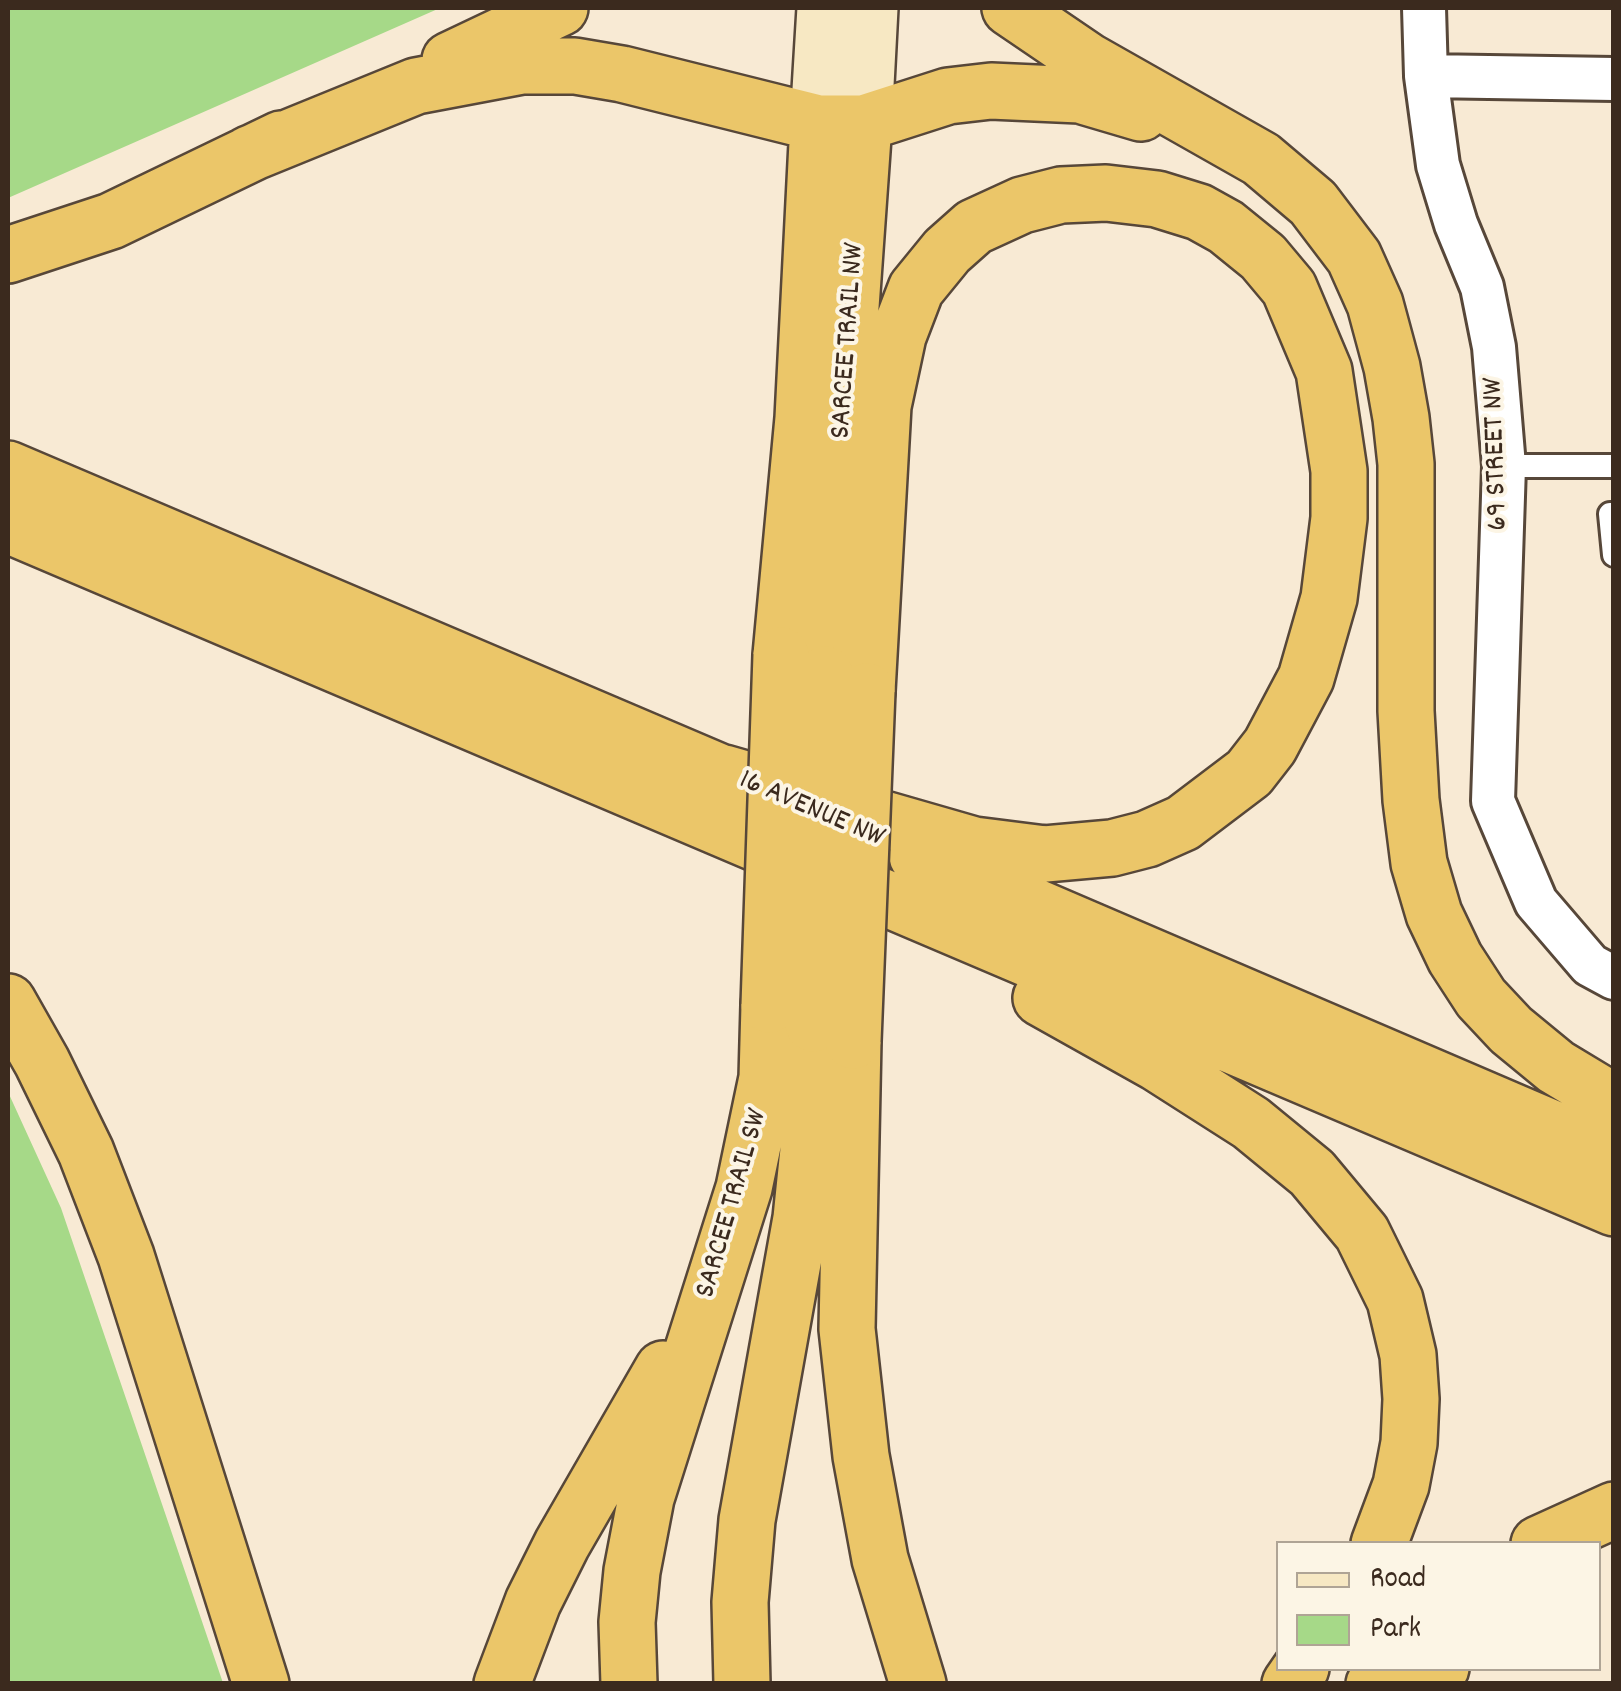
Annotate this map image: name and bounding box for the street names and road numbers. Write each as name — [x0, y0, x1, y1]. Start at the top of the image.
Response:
street label: SARCEE TRAIL NW — [825, 242, 875, 440]
street label: 69 STREET NW — [1477, 377, 1519, 531]
street label: 16 AVENUE NW — [733, 764, 889, 858]
street label: SARCEE TRAIL SW — [690, 1105, 778, 1303]

